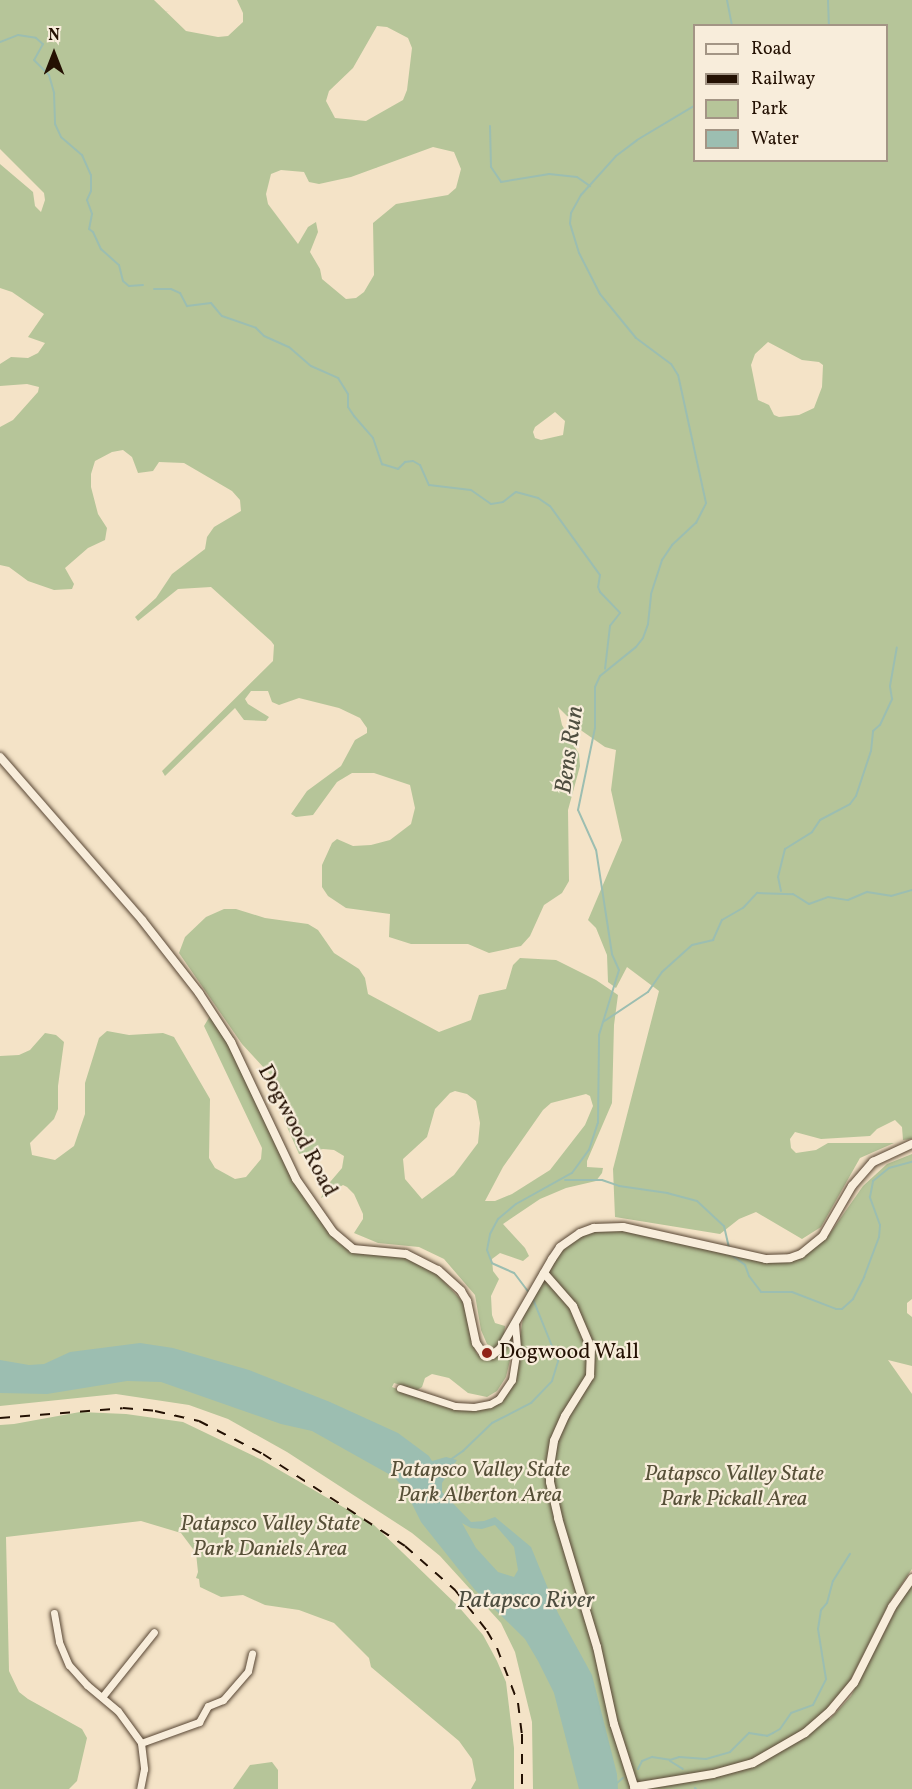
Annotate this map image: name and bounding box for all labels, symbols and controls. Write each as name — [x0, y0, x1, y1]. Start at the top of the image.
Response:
north arrow — [24, 24, 84, 84]
legend — [693, 24, 888, 162]
text: N — [48, 25, 60, 47]
text: Road — [751, 37, 792, 62]
text: Railway — [751, 67, 815, 92]
text: Park — [751, 97, 788, 122]
text: Water — [751, 127, 799, 152]
water label: Bens Run — [551, 704, 591, 796]
street label: Dogwood Road — [251, 1060, 343, 1202]
place label: Dogwood Wall — [499, 1340, 640, 1366]
marker: Dogwood Wall — [480, 1346, 494, 1360]
park label: Patapsco Valley State Park Alberton Area — [390, 1457, 570, 1508]
park label: Patapsco Valley State Park Pickall Area — [644, 1461, 824, 1512]
park label: Patapsco Valley State Park Daniels Area — [180, 1511, 360, 1562]
water label: Patapsco River — [457, 1588, 595, 1616]

